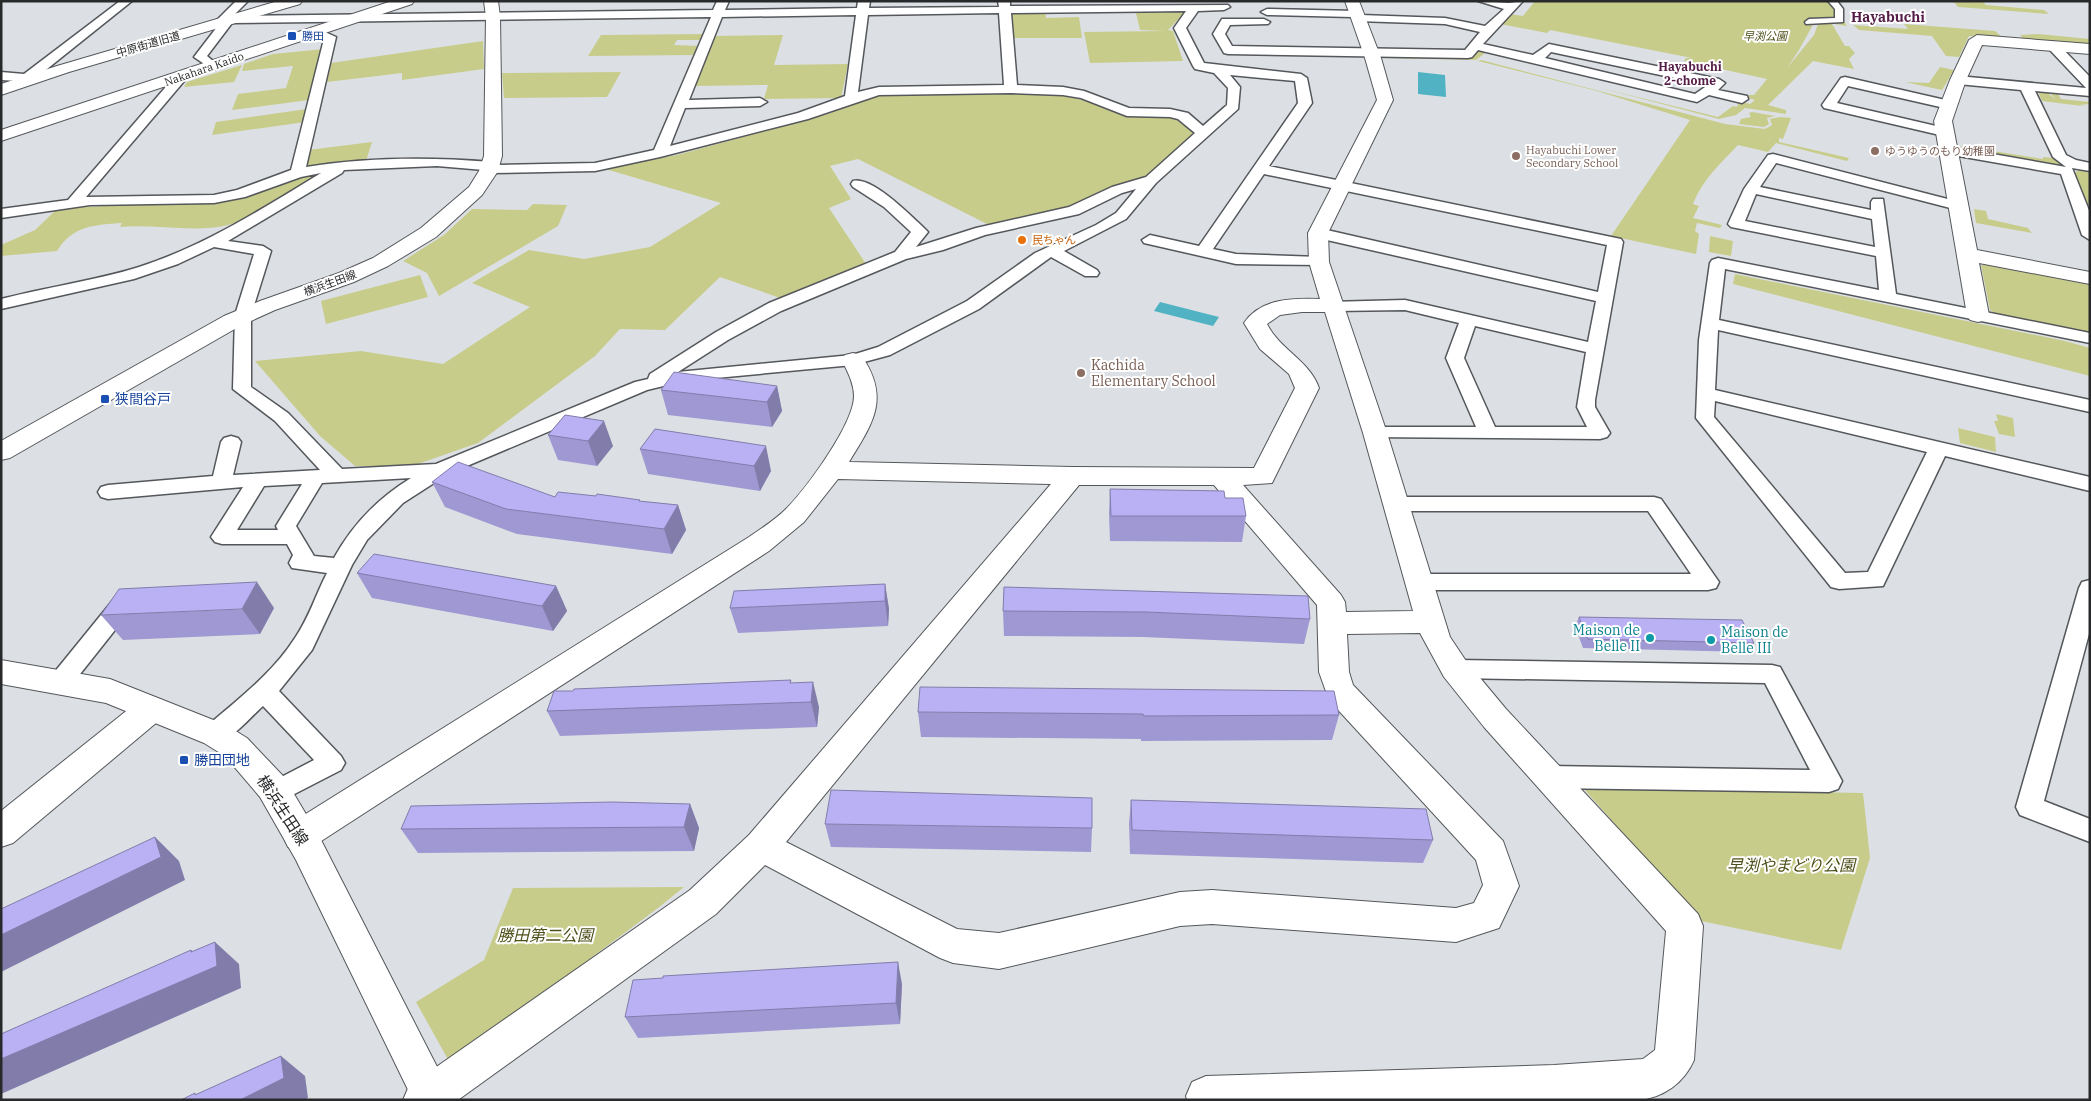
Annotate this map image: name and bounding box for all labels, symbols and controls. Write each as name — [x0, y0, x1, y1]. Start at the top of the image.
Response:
district label: Hayabuchi — [1851, 8, 1925, 26]
street label: 中原街道旧道 — [114, 28, 182, 60]
place label: 勝田 — [302, 29, 324, 43]
park label: 早渕公園 — [1743, 29, 1789, 43]
marker: 勝田 — [286, 30, 298, 42]
street label: Nakahara Kaido — [162, 49, 246, 89]
district label: Hayabuchi 2-chome — [1658, 59, 1722, 88]
place label: Hayabuchi Lower Secondary School — [1526, 143, 1618, 170]
place label: ゆうゆうのもり幼稚園 — [1885, 144, 1995, 158]
marker: ゆうゆうのもり幼稚園 — [1869, 145, 1881, 157]
marker: Hayabuchi Lower Secondary School — [1510, 150, 1522, 162]
place label: 民ちゃん — [1032, 233, 1076, 247]
marker: 民ちゃん — [1016, 234, 1028, 246]
street label: 横浜生田線 — [302, 267, 358, 299]
place label: Kachida Elementary School — [1091, 356, 1216, 390]
marker: Kachida Elementary School — [1075, 367, 1087, 379]
place label: 狭間谷戸 — [115, 390, 171, 408]
marker: 狭間谷戸 — [99, 393, 111, 405]
place label: Maison de Belle II — [1573, 621, 1640, 655]
place label: Maison de Belle III — [1721, 623, 1788, 657]
marker: Maison de Belle II — [1644, 632, 1656, 644]
marker: Maison de Belle III — [1705, 634, 1717, 646]
place label: 勝田団地 — [194, 751, 250, 769]
marker: 勝田団地 — [178, 754, 190, 766]
street label: 横浜生田線 — [253, 771, 313, 849]
park label: 早渕やまどり公園 — [1727, 855, 1857, 875]
park label: 勝田第二公園 — [497, 925, 595, 945]

